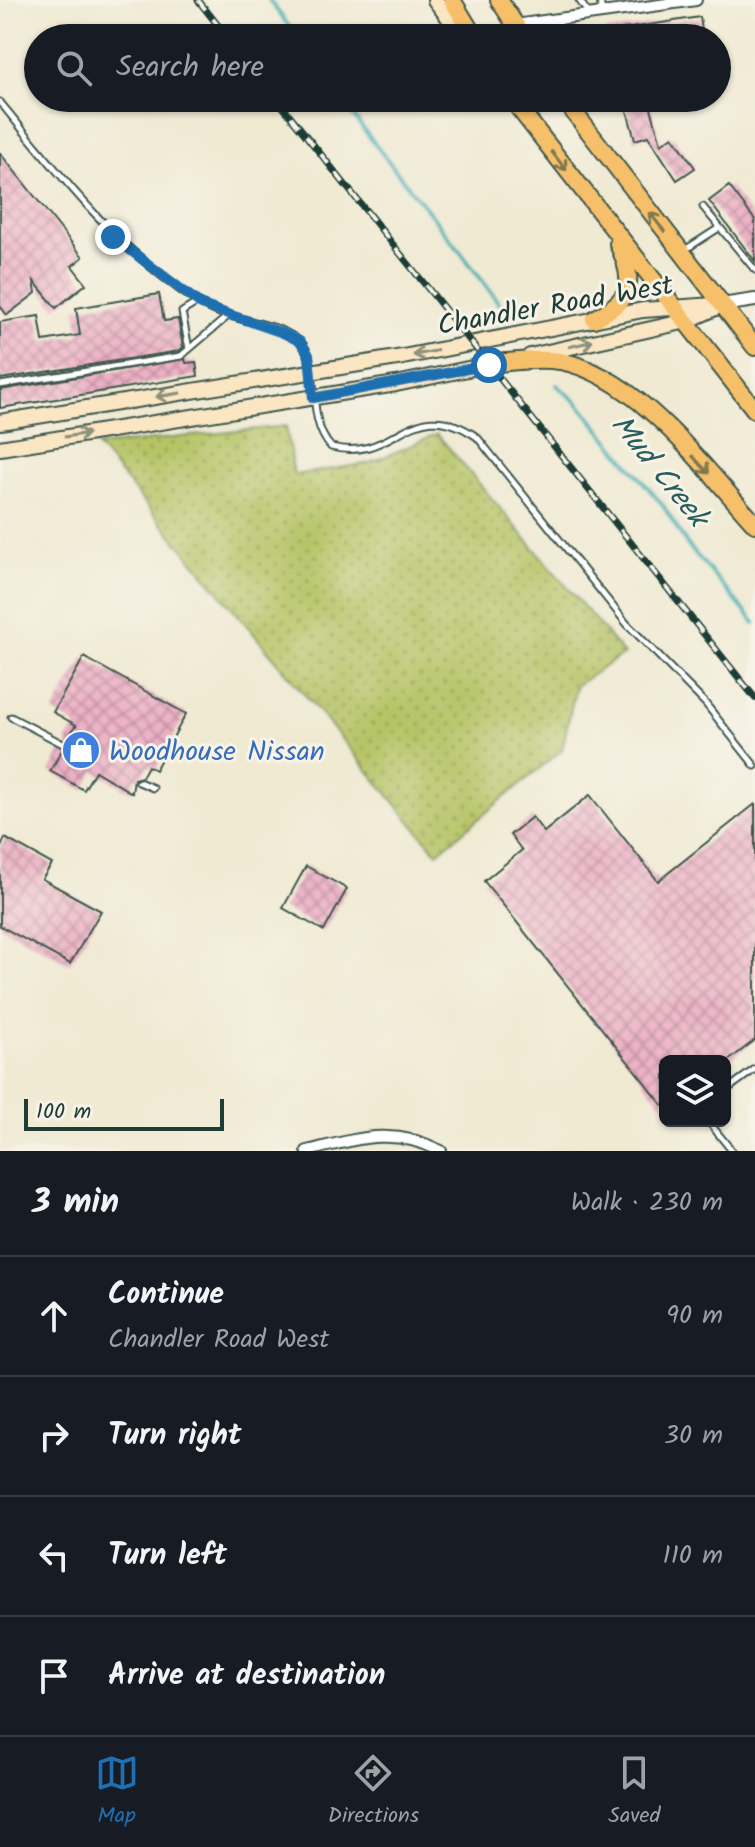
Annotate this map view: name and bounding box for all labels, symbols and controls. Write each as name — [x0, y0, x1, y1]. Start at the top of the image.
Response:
search box — [24, 24, 731, 112]
text: Search here — [116, 44, 264, 92]
icon: search — [52, 46, 96, 90]
one-way arrow — [551, 150, 568, 171]
one-way arrow — [648, 212, 665, 233]
route end — [95, 219, 131, 255]
street label: Chandler Road West — [434, 263, 678, 349]
one-way arrow — [567, 336, 593, 351]
one-way arrow — [413, 347, 438, 362]
route start — [471, 347, 507, 383]
one-way arrow — [156, 388, 181, 403]
water label: Mud Creek — [598, 404, 722, 542]
one-way arrow — [64, 427, 89, 442]
one-way arrow — [691, 455, 710, 475]
shop icon: Woodhouse Nissan — [60, 729, 102, 771]
place label: Woodhouse Nissan — [109, 730, 325, 775]
map controls — [659, 1055, 731, 1127]
button: layers — [659, 1055, 731, 1127]
scale bar — [24, 1095, 224, 1131]
text: 100 m — [36, 1095, 91, 1130]
text: 3 min — [32, 1176, 119, 1230]
text: Walk · 230 m — [571, 1182, 723, 1224]
text: Continue — [108, 1271, 224, 1319]
icon: ahead — [32, 1294, 76, 1338]
text: 90 m — [666, 1295, 723, 1337]
text: Chandler Road West — [108, 1319, 329, 1361]
text: Turn right — [108, 1412, 241, 1460]
icon: right — [32, 1414, 76, 1458]
text: 30 m — [664, 1415, 723, 1457]
text: Turn left — [108, 1532, 227, 1580]
icon: left — [32, 1534, 76, 1578]
text: 110 m — [663, 1535, 723, 1577]
text: Arrive at destination — [108, 1652, 385, 1700]
icon: arrive — [32, 1654, 76, 1698]
tab: Map — [95, 1751, 139, 1834]
tab: Directions — [328, 1751, 419, 1834]
tab: Saved — [608, 1751, 660, 1834]

